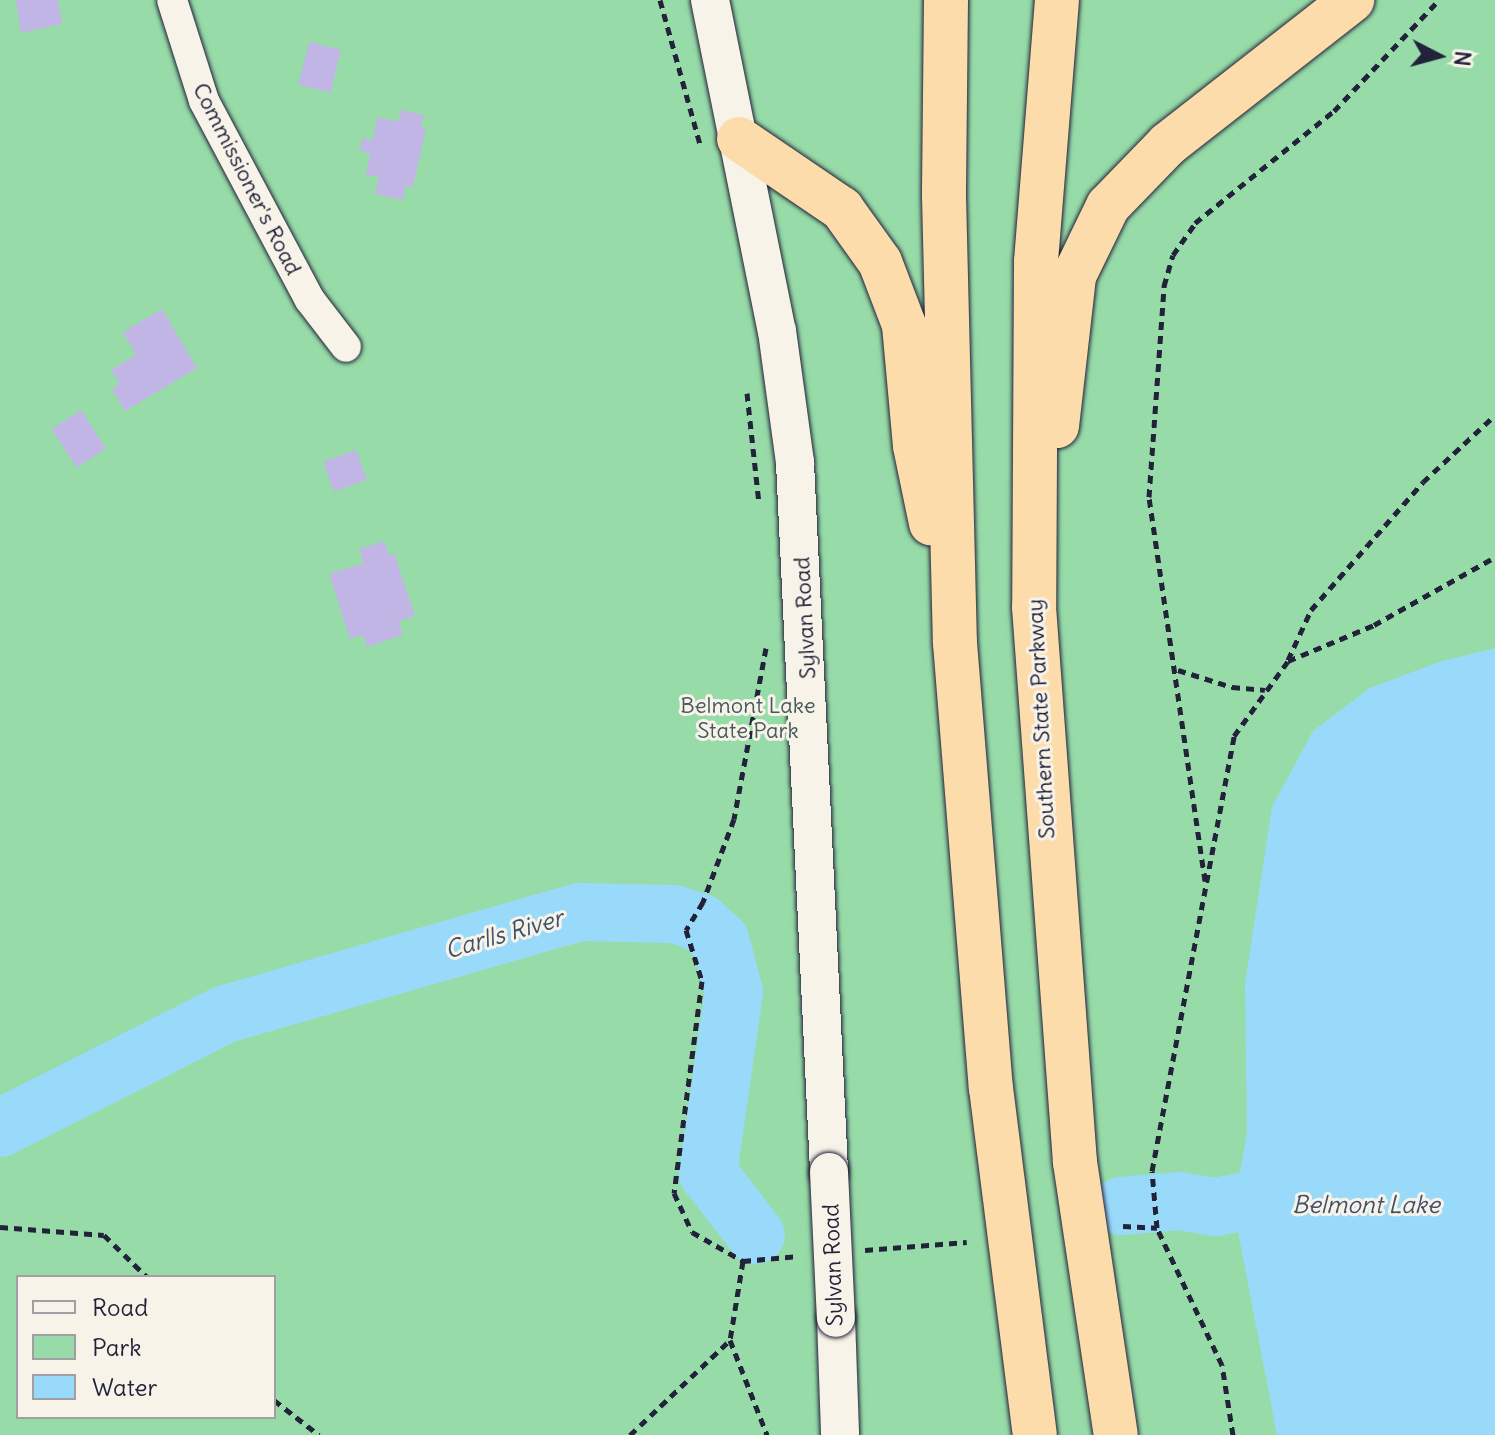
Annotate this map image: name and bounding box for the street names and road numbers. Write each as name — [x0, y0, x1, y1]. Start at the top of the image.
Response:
street label: Commissioner's Road — [187, 79, 307, 279]
street label: Sylvan Road — [789, 556, 821, 680]
street label: Southern State Parkway — [1022, 598, 1060, 840]
street label: Sylvan Road — [818, 1203, 848, 1327]

